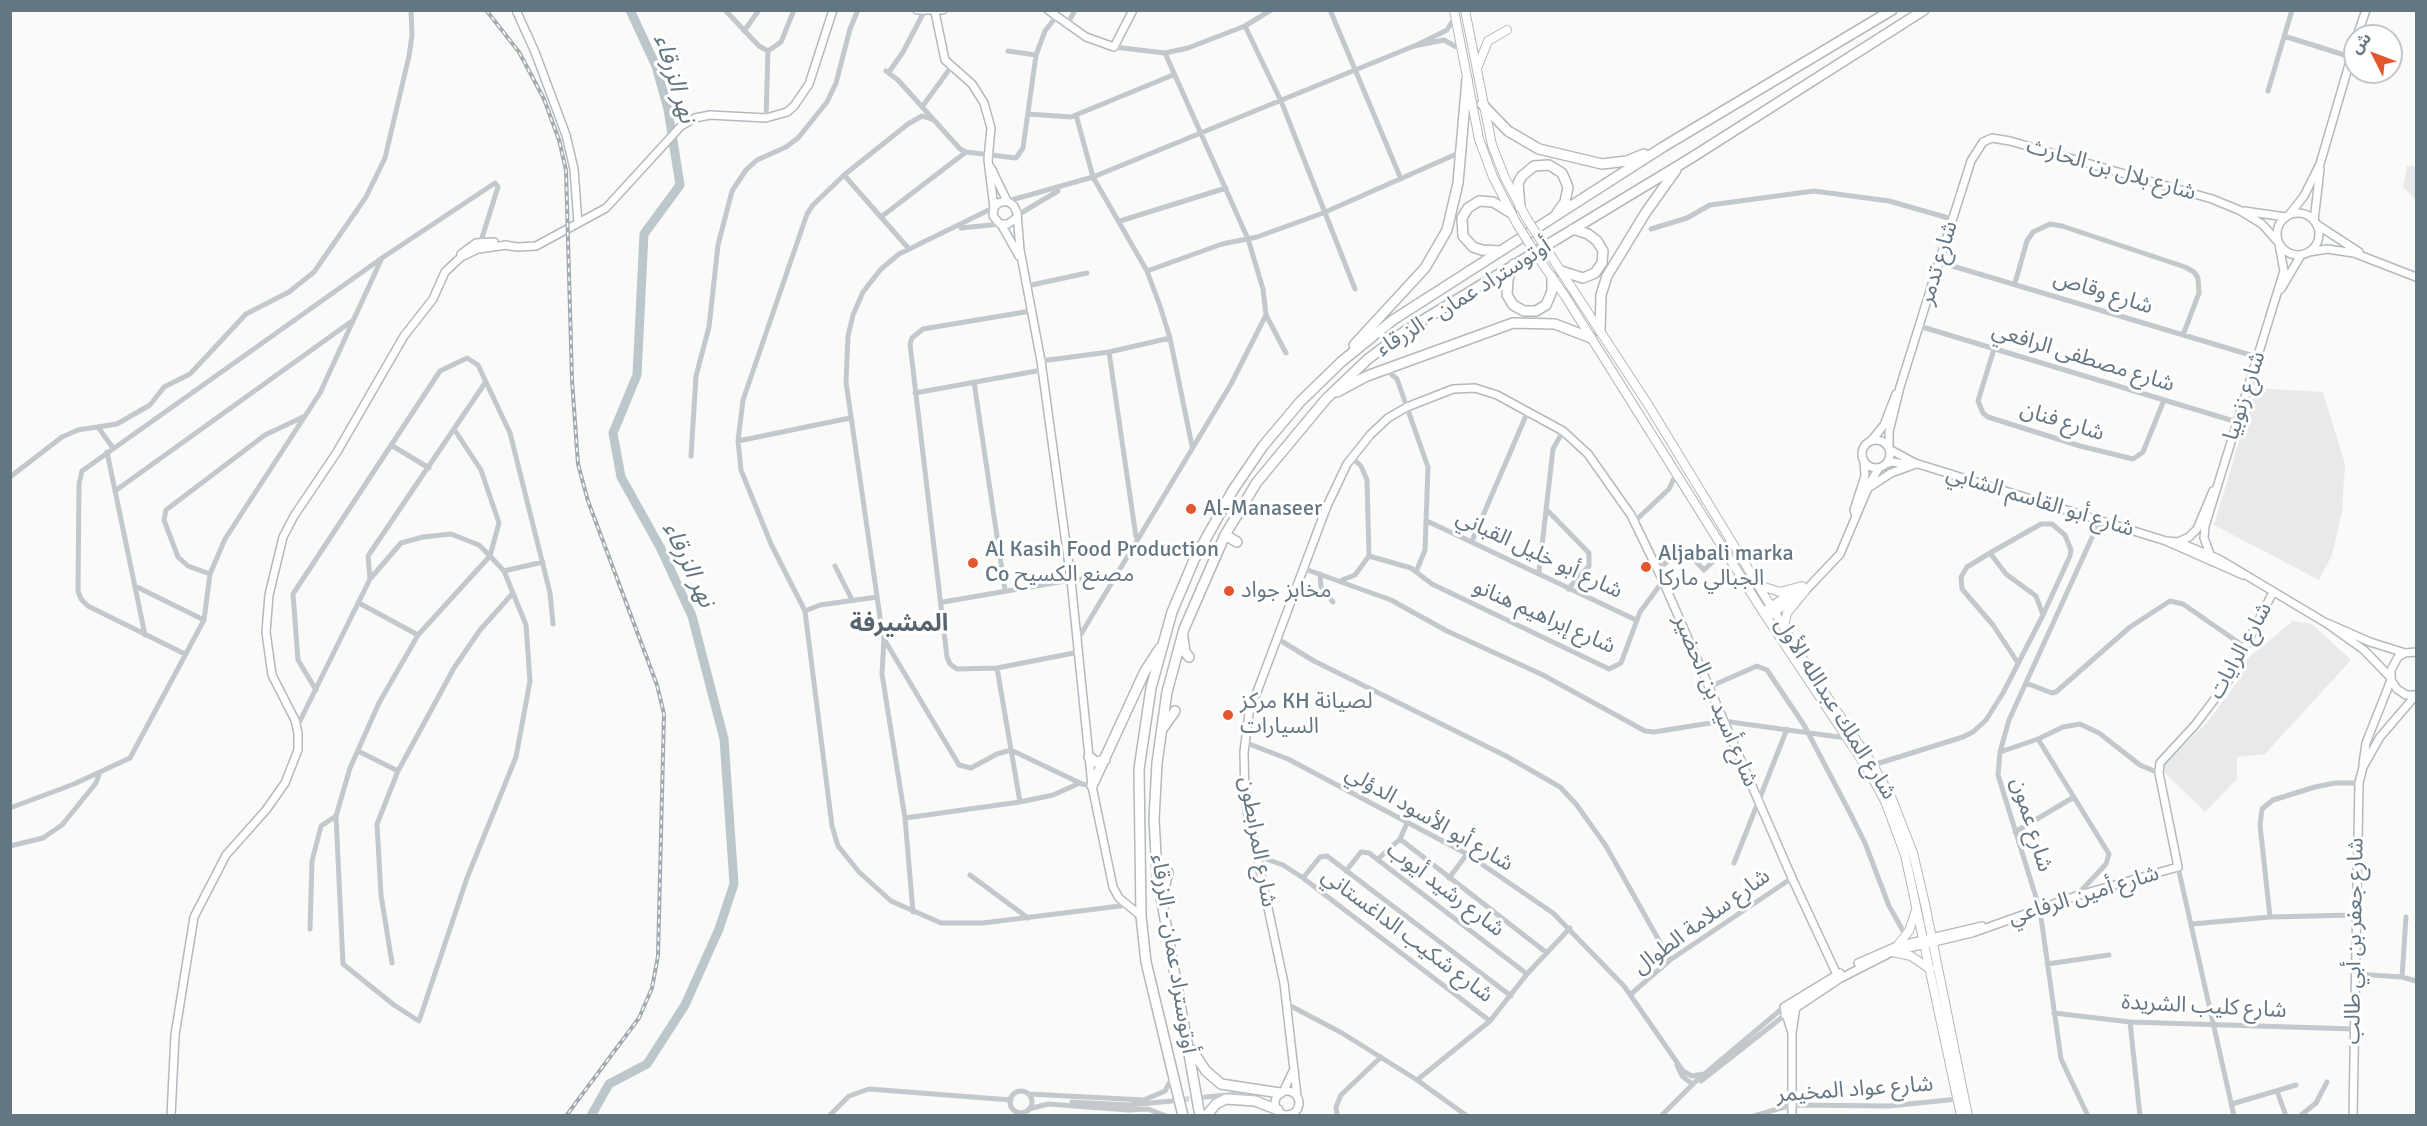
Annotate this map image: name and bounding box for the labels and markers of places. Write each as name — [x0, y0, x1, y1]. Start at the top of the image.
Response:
place label: Al-Manaseer — [1203, 496, 1322, 522]
marker: Al-Manaseer — [1184, 502, 1198, 516]
place label: Al Kasih Food Production Co مصنع الكسيح — [985, 537, 1219, 588]
place label: Aljabali marka الجبالي ماركا — [1658, 541, 1794, 592]
marker: Al Kasih Food Production Co مصنع الكسيح — [966, 556, 980, 570]
marker: Aljabali marka الجبالي ماركا — [1639, 560, 1653, 574]
place label: مخابز جواد — [1241, 578, 1332, 604]
marker: مخابز جواد — [1222, 584, 1236, 598]
place label: مركز KH لصيانة السيارات — [1240, 689, 1373, 740]
marker: مركز KH لصيانة السيارات — [1221, 708, 1235, 722]

